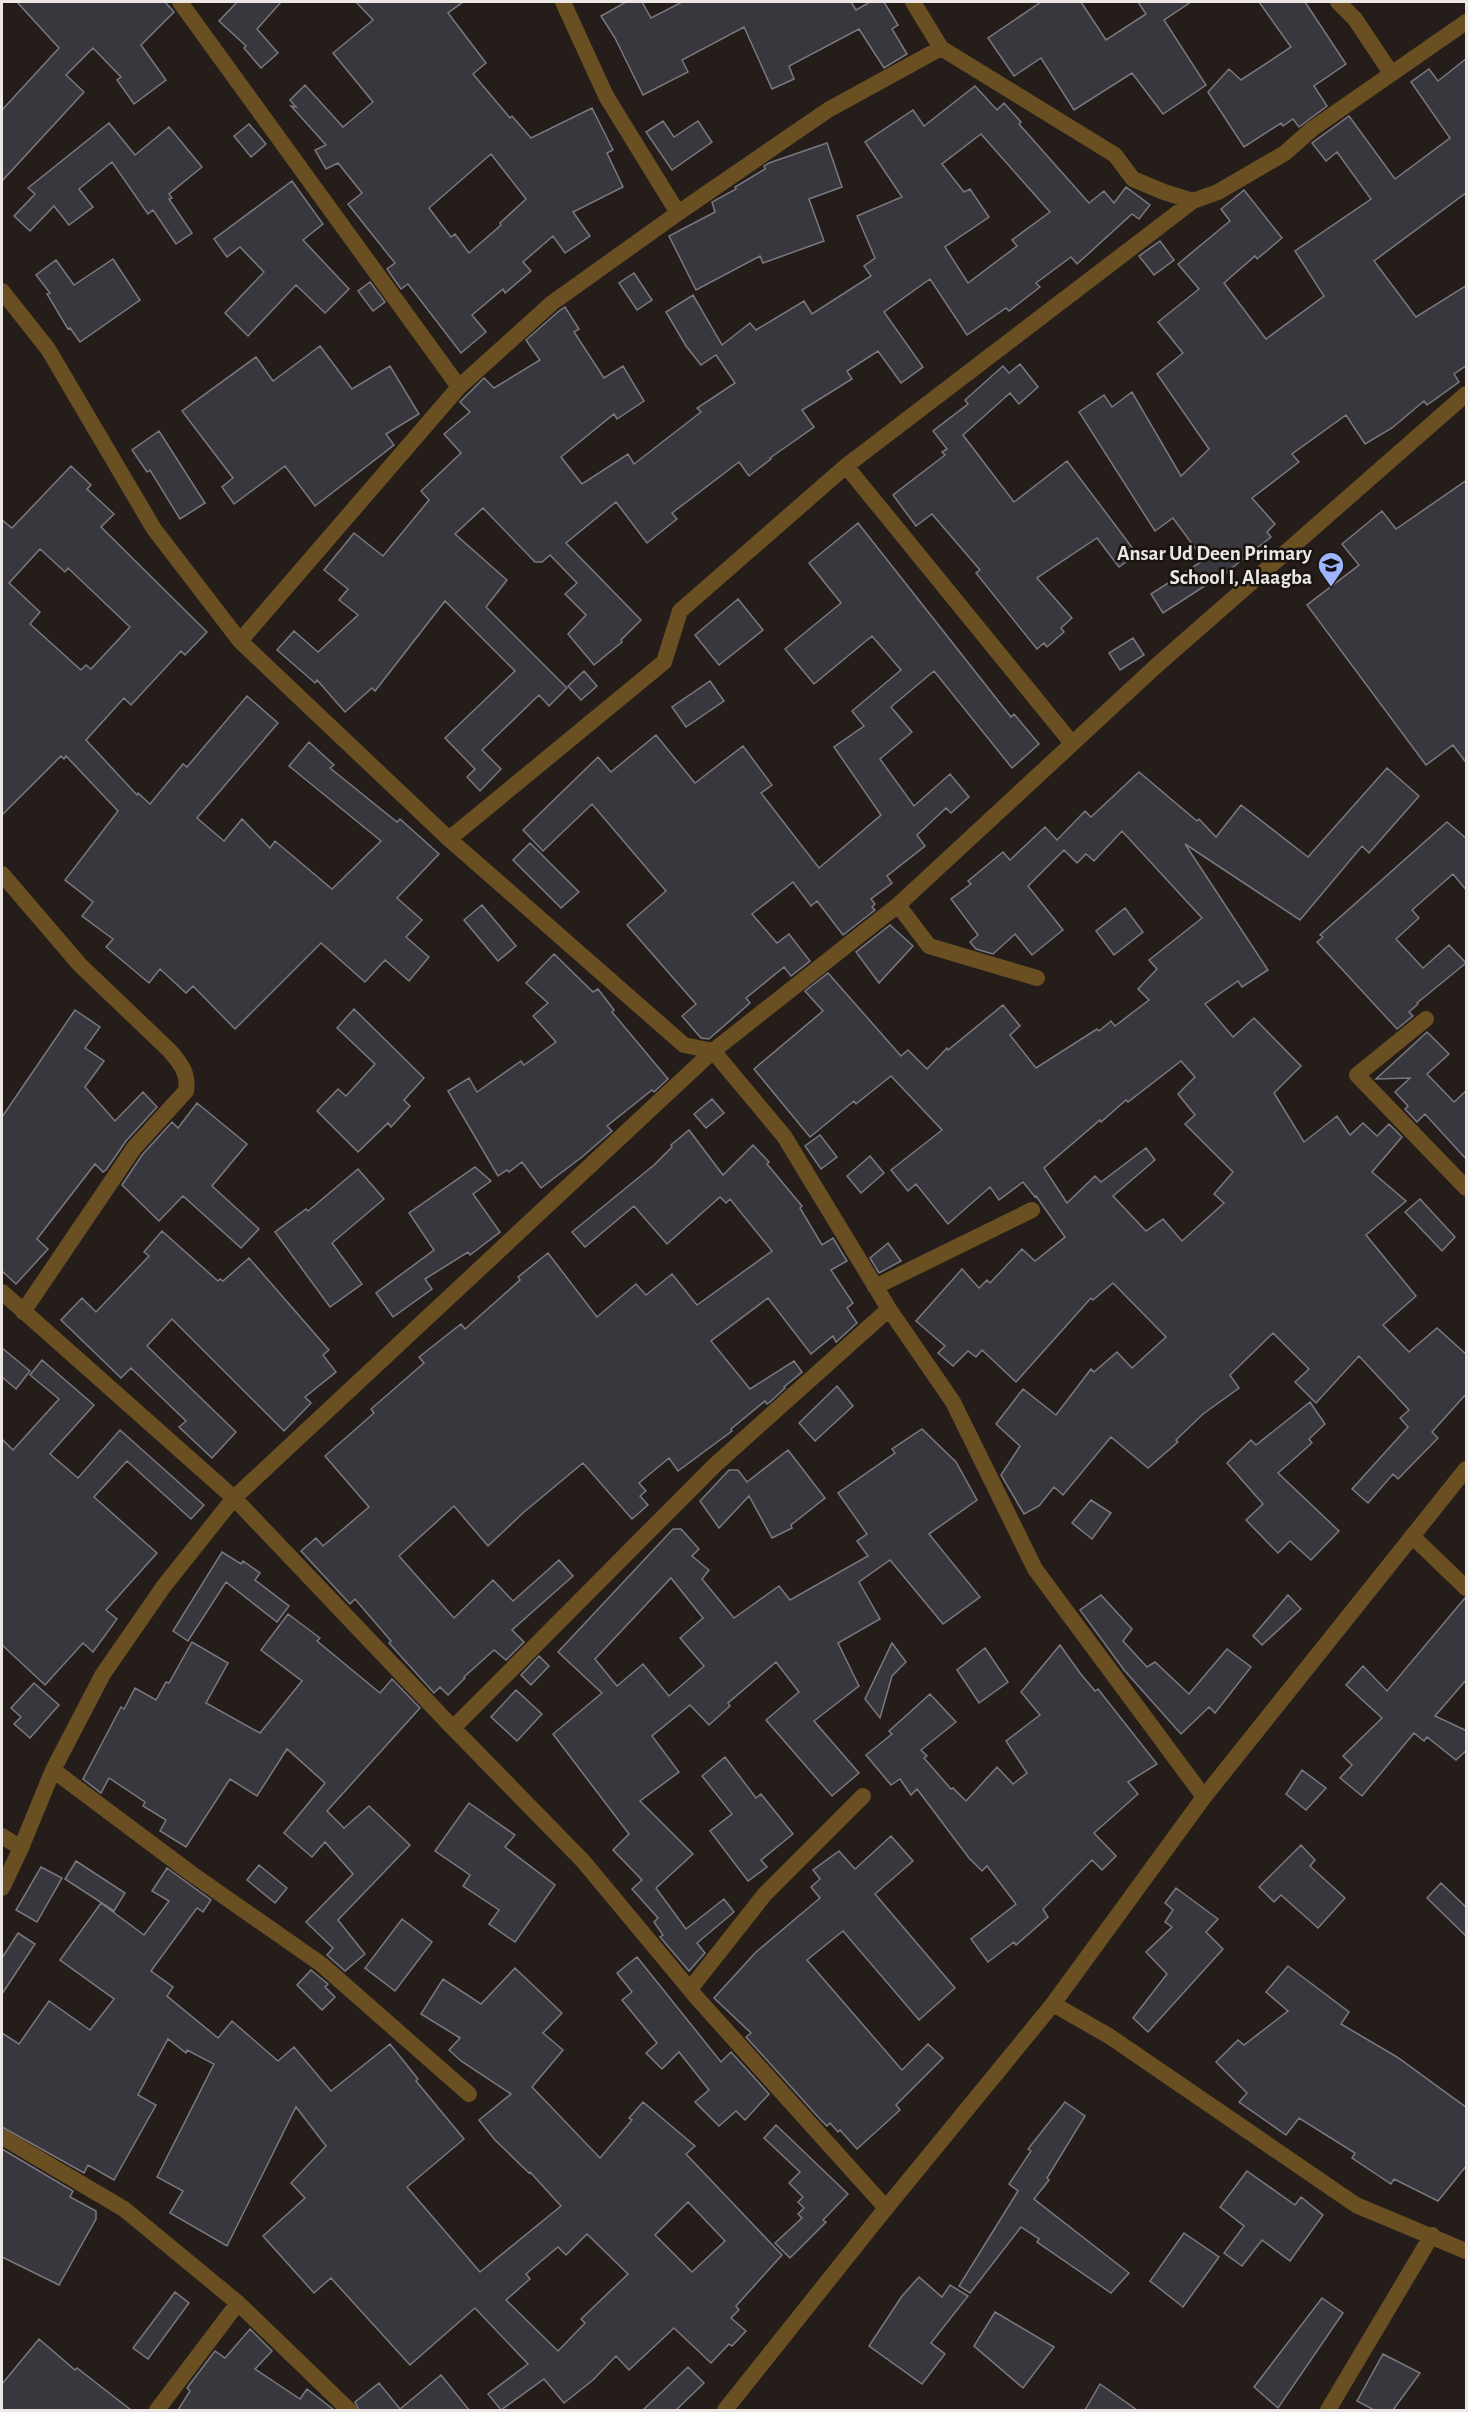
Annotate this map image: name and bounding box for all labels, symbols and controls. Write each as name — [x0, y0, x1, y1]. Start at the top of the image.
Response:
place label: Ansar Ud Deen Primary School I, Alaagba — [1117, 543, 1313, 588]
school or university icon: Ansar Ud Deen Primary School I, Alaagba — [1316, 550, 1346, 588]

